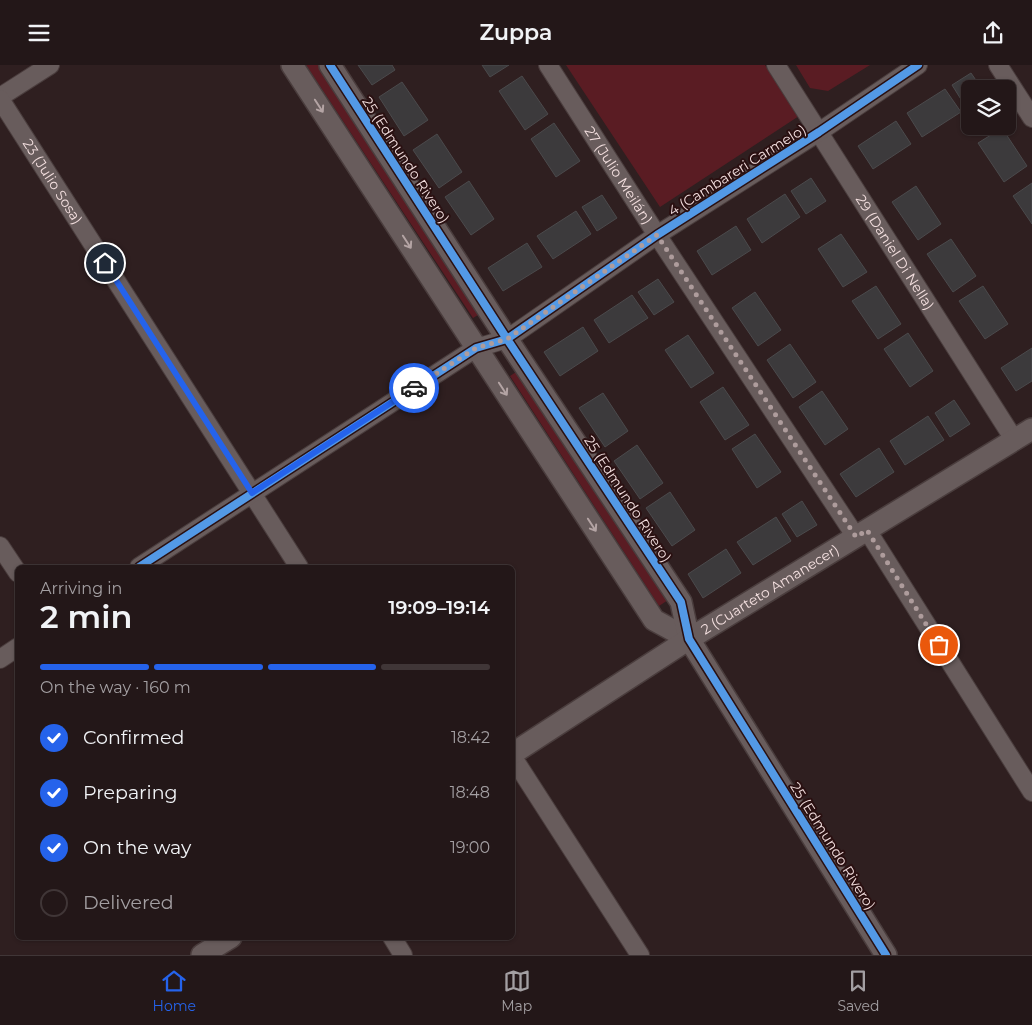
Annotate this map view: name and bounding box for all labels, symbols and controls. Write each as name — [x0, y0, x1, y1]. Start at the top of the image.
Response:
icon: menu — [25, 19, 53, 47]
text: Zuppa — [480, 19, 552, 46]
icon: share — [979, 19, 1007, 47]
map controls — [961, 80, 1016, 135]
button: layers — [961, 80, 1016, 135]
street label: 25 (Edmundo Rivero) — [358, 93, 454, 227]
one-way arrow — [313, 99, 324, 113]
street label: 4 (Cambareri Carmelo) — [665, 120, 809, 220]
street label: 27 (Julio Meilán) — [581, 123, 657, 228]
street label: 23 (Julio Sosa) — [19, 136, 87, 228]
street label: 29 (Daniel Di Nella) — [852, 191, 938, 313]
one-way arrow — [402, 235, 413, 249]
pin — [84, 242, 126, 284]
icon: home — [91, 249, 119, 277]
courier — [389, 363, 439, 413]
icon: car — [400, 374, 428, 402]
one-way arrow — [498, 381, 508, 395]
street label: 25 (Edmundo Rivero) — [580, 432, 676, 566]
one-way arrow — [587, 517, 597, 531]
street label: 2 (Cuarteto Amanecer) — [698, 540, 842, 639]
text: Arriving in — [40, 579, 122, 598]
text: 19:09–19:14 — [388, 596, 490, 619]
text: 2 min — [40, 597, 132, 636]
pin — [918, 624, 960, 666]
icon: bag — [925, 631, 953, 659]
text: On the way · 160 m — [40, 678, 191, 697]
icon: check — [40, 724, 68, 752]
text: Confirmed — [83, 726, 184, 749]
text: 18:42 — [451, 728, 490, 747]
icon: check — [40, 779, 68, 807]
street label: 25 (Edmundo Rivero) — [786, 779, 880, 913]
text: Preparing — [83, 781, 178, 804]
text: 18:48 — [450, 783, 490, 802]
icon: check — [40, 834, 68, 862]
text: On the way — [83, 836, 191, 859]
text: 19:00 — [450, 838, 490, 857]
text: Delivered — [83, 891, 174, 914]
tab: Home — [153, 967, 196, 1015]
tab: Map — [501, 967, 532, 1015]
tab: Saved — [837, 967, 879, 1015]

